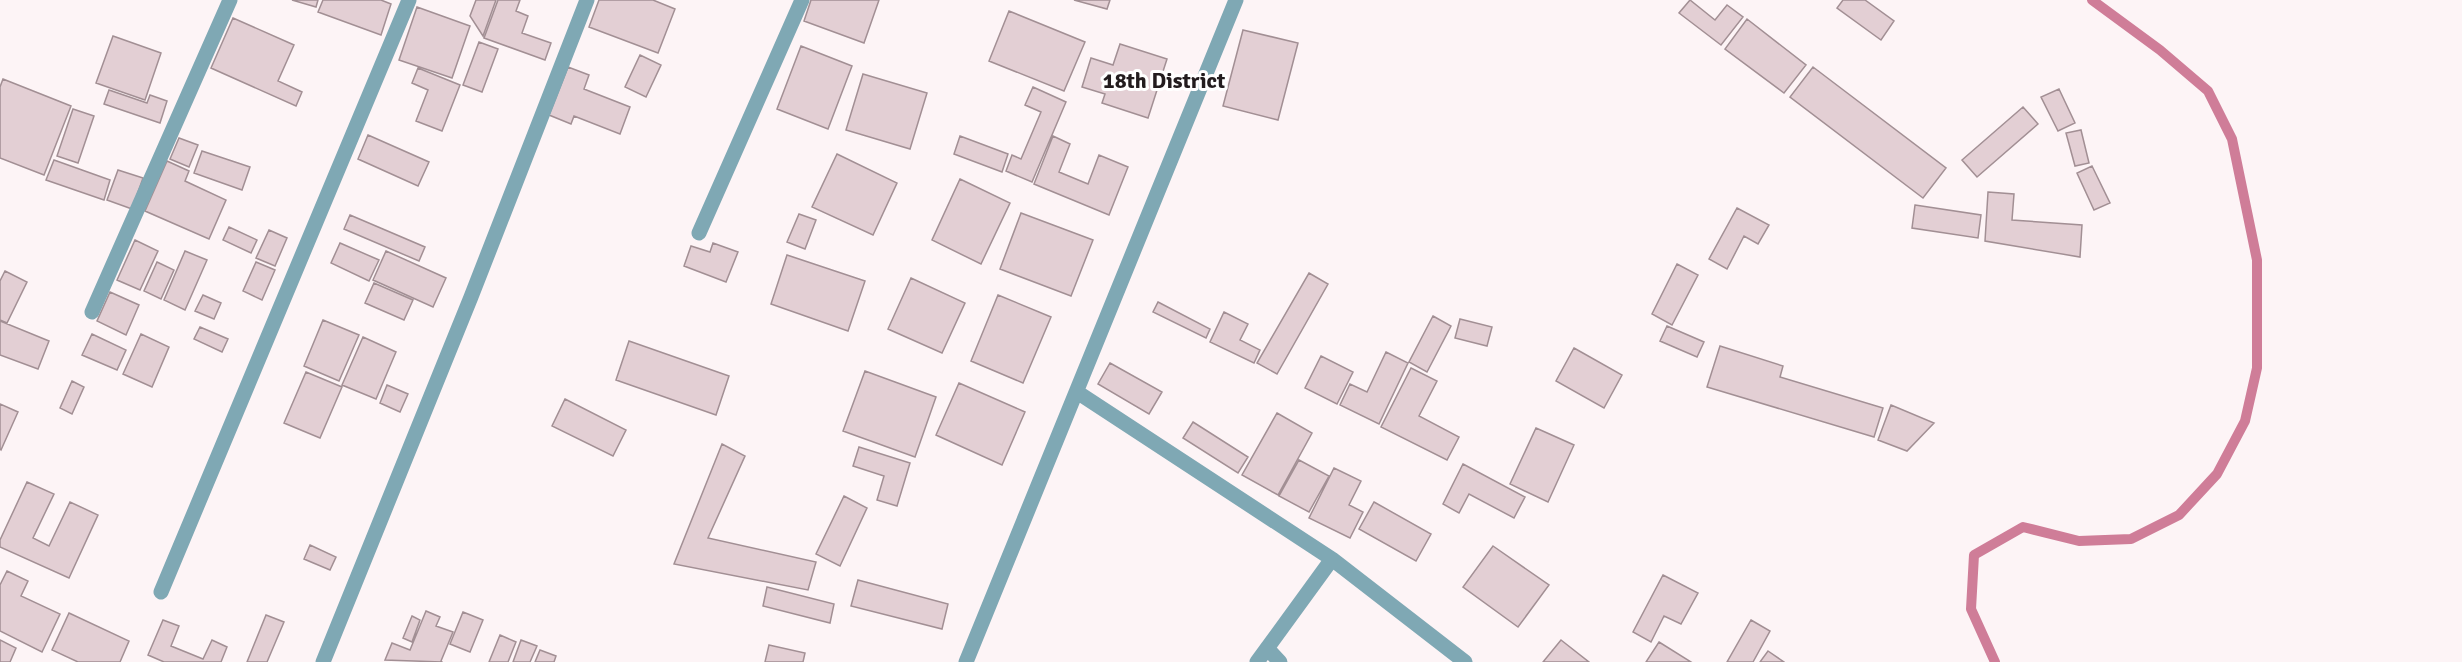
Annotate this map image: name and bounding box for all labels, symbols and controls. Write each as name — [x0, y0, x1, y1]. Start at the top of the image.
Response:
district label: 18th District — [1103, 67, 1225, 94]

